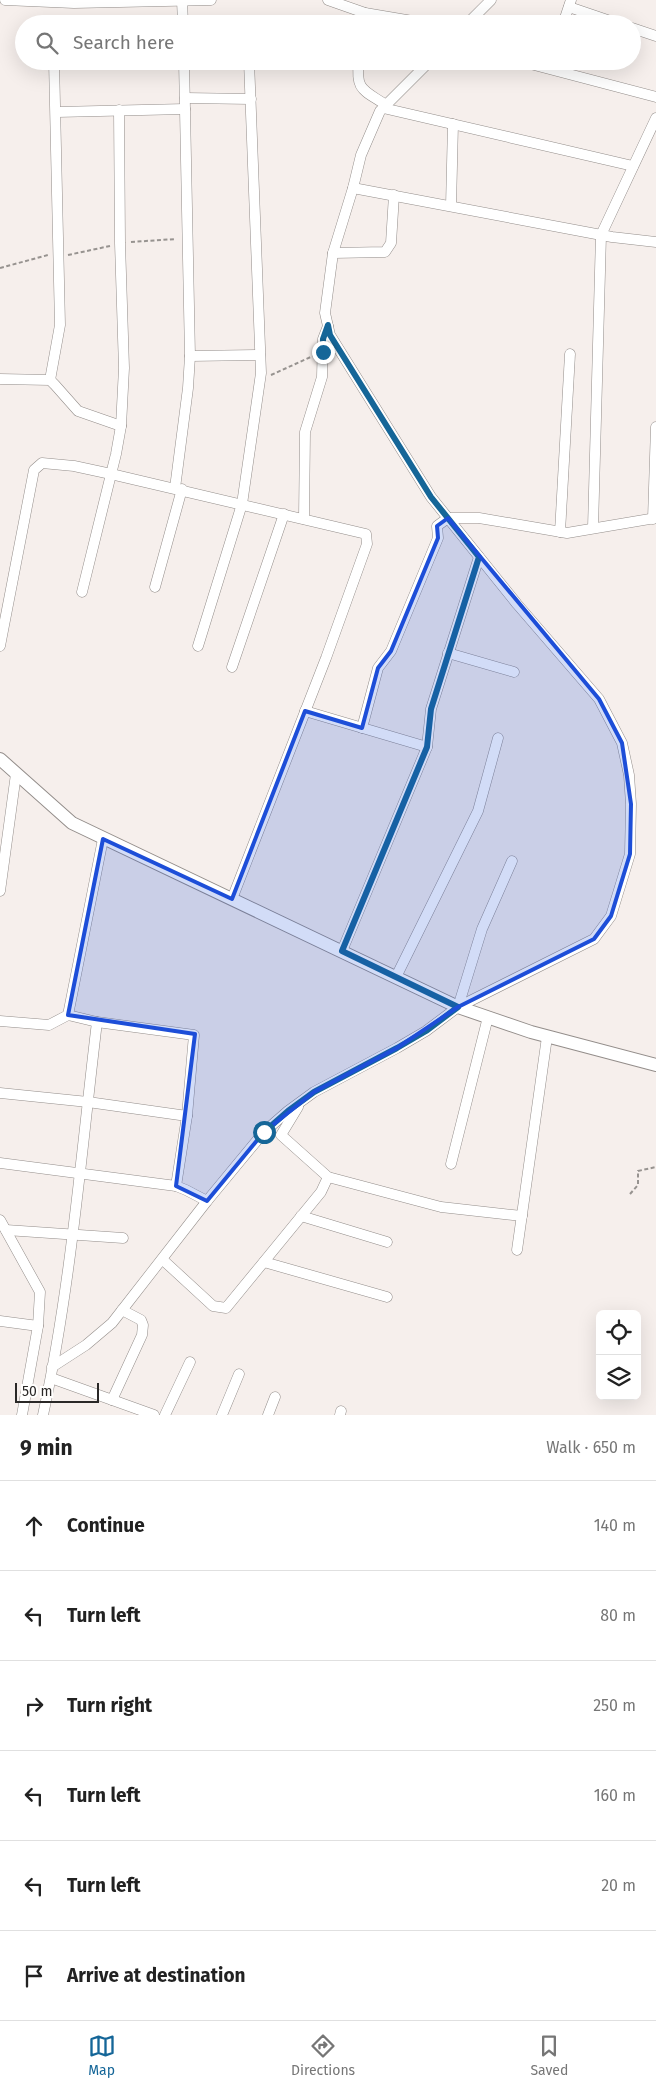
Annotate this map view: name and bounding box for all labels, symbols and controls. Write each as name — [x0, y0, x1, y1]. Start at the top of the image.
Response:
search box — [15, 15, 641, 70]
icon: search — [33, 29, 61, 57]
text: Search here — [73, 31, 174, 54]
route end — [312, 341, 335, 364]
route start — [253, 1121, 276, 1144]
map controls — [596, 1310, 641, 1400]
button: locate — [596, 1310, 641, 1355]
button: layers — [596, 1355, 641, 1400]
scale bar — [15, 1380, 99, 1403]
text: 50 m — [22, 1383, 53, 1400]
text: 9 min — [20, 1435, 73, 1461]
text: Walk · 650 m — [546, 1438, 636, 1457]
icon: ahead — [20, 1512, 48, 1540]
text: Continue — [67, 1514, 145, 1537]
text: 140 m — [594, 1516, 636, 1535]
icon: left — [20, 1602, 48, 1630]
text: Turn left — [67, 1604, 141, 1627]
text: 80 m — [600, 1606, 636, 1625]
icon: right — [20, 1692, 48, 1720]
text: Turn right — [67, 1694, 152, 1717]
text: 250 m — [593, 1696, 636, 1715]
icon: left — [20, 1782, 48, 1810]
text: Turn left — [67, 1784, 141, 1807]
text: 160 m — [594, 1786, 636, 1805]
icon: left — [20, 1872, 48, 1900]
text: Turn left — [67, 1874, 141, 1897]
text: 20 m — [601, 1876, 636, 1895]
icon: arrive — [20, 1962, 48, 1990]
text: Arrive at destination — [67, 1964, 246, 1987]
tab: Map — [88, 2032, 116, 2079]
tab: Directions — [291, 2032, 355, 2079]
tab: Saved — [530, 2032, 568, 2079]

